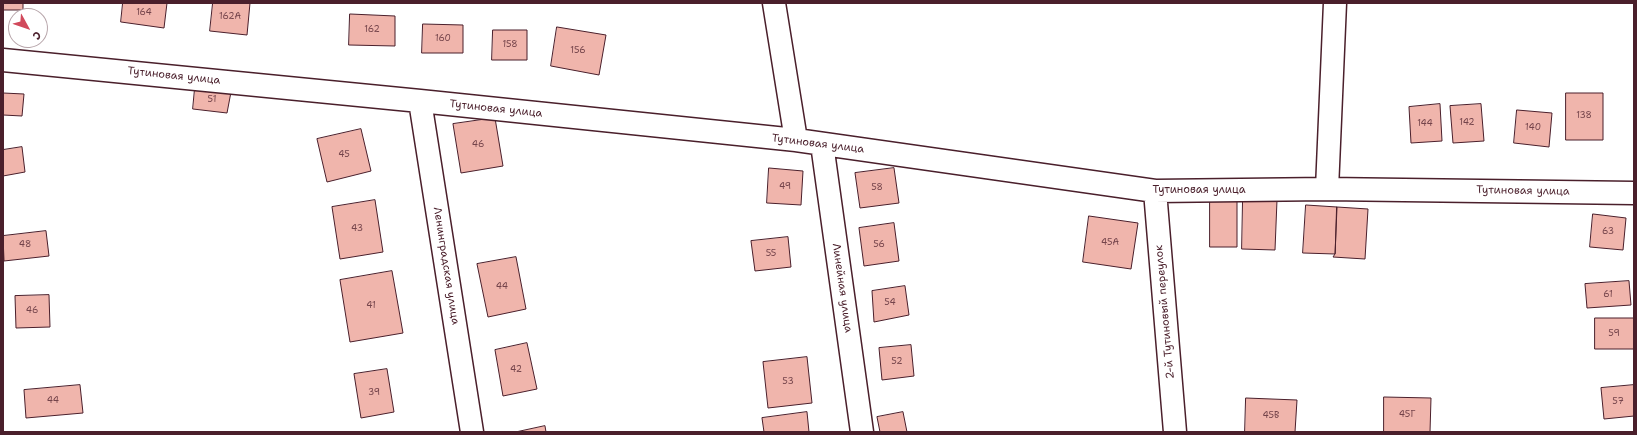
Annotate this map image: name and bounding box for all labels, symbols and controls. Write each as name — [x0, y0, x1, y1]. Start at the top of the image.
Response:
north arrow — [8, 8, 48, 48]
house number: 164 — [136, 8, 152, 18]
house number: 162А — [219, 12, 241, 22]
house number: 162 — [364, 25, 380, 35]
text: С — [29, 28, 45, 43]
house number: 160 — [435, 34, 451, 44]
house number: 158 — [502, 40, 518, 50]
house number: 156 — [570, 46, 586, 56]
street label: Тутиновая улица — [127, 65, 221, 87]
house number: 51 — [208, 95, 216, 105]
street label: Тутиновая улица — [449, 98, 543, 120]
house number: 138 — [1576, 111, 1592, 121]
house number: 142 — [1459, 118, 1475, 128]
house number: 144 — [1417, 119, 1433, 129]
house number: 140 — [1525, 123, 1541, 133]
street label: Тутиновая улица — [771, 132, 865, 156]
house number: 46 — [472, 140, 484, 150]
house number: 45 — [338, 150, 350, 160]
house number: 49 — [779, 182, 791, 192]
house number: 58 — [871, 183, 883, 193]
street label: Тутиновая улица — [1152, 183, 1246, 197]
street label: Тутиновая улица — [1476, 184, 1570, 198]
street label: Ленинградская улица — [430, 206, 462, 326]
house number: 43 — [351, 224, 363, 234]
house number: 63 — [1602, 227, 1614, 237]
house number: 45А — [1101, 238, 1119, 248]
house number: 48 — [19, 240, 31, 250]
house number: 56 — [873, 240, 885, 250]
street label: Линейная улица — [829, 242, 855, 334]
street label: 2-й Тутиновый переулок — [1153, 244, 1177, 380]
house number: 55 — [766, 249, 776, 259]
house number: 44 — [496, 282, 508, 292]
house number: 61 — [1603, 290, 1613, 300]
house number: 54 — [884, 298, 896, 308]
house number: 41 — [366, 301, 376, 311]
house number: 46 — [26, 306, 38, 316]
house number: 59 — [1608, 329, 1620, 339]
house number: 52 — [891, 357, 903, 367]
house number: 42 — [510, 365, 522, 375]
house number: 53 — [782, 377, 794, 387]
house number: 39 — [368, 388, 380, 398]
house number: 44 — [47, 396, 59, 406]
house number: 57 — [1612, 397, 1624, 407]
house number: 45Г — [1399, 410, 1415, 420]
house number: 45В — [1263, 411, 1279, 421]

